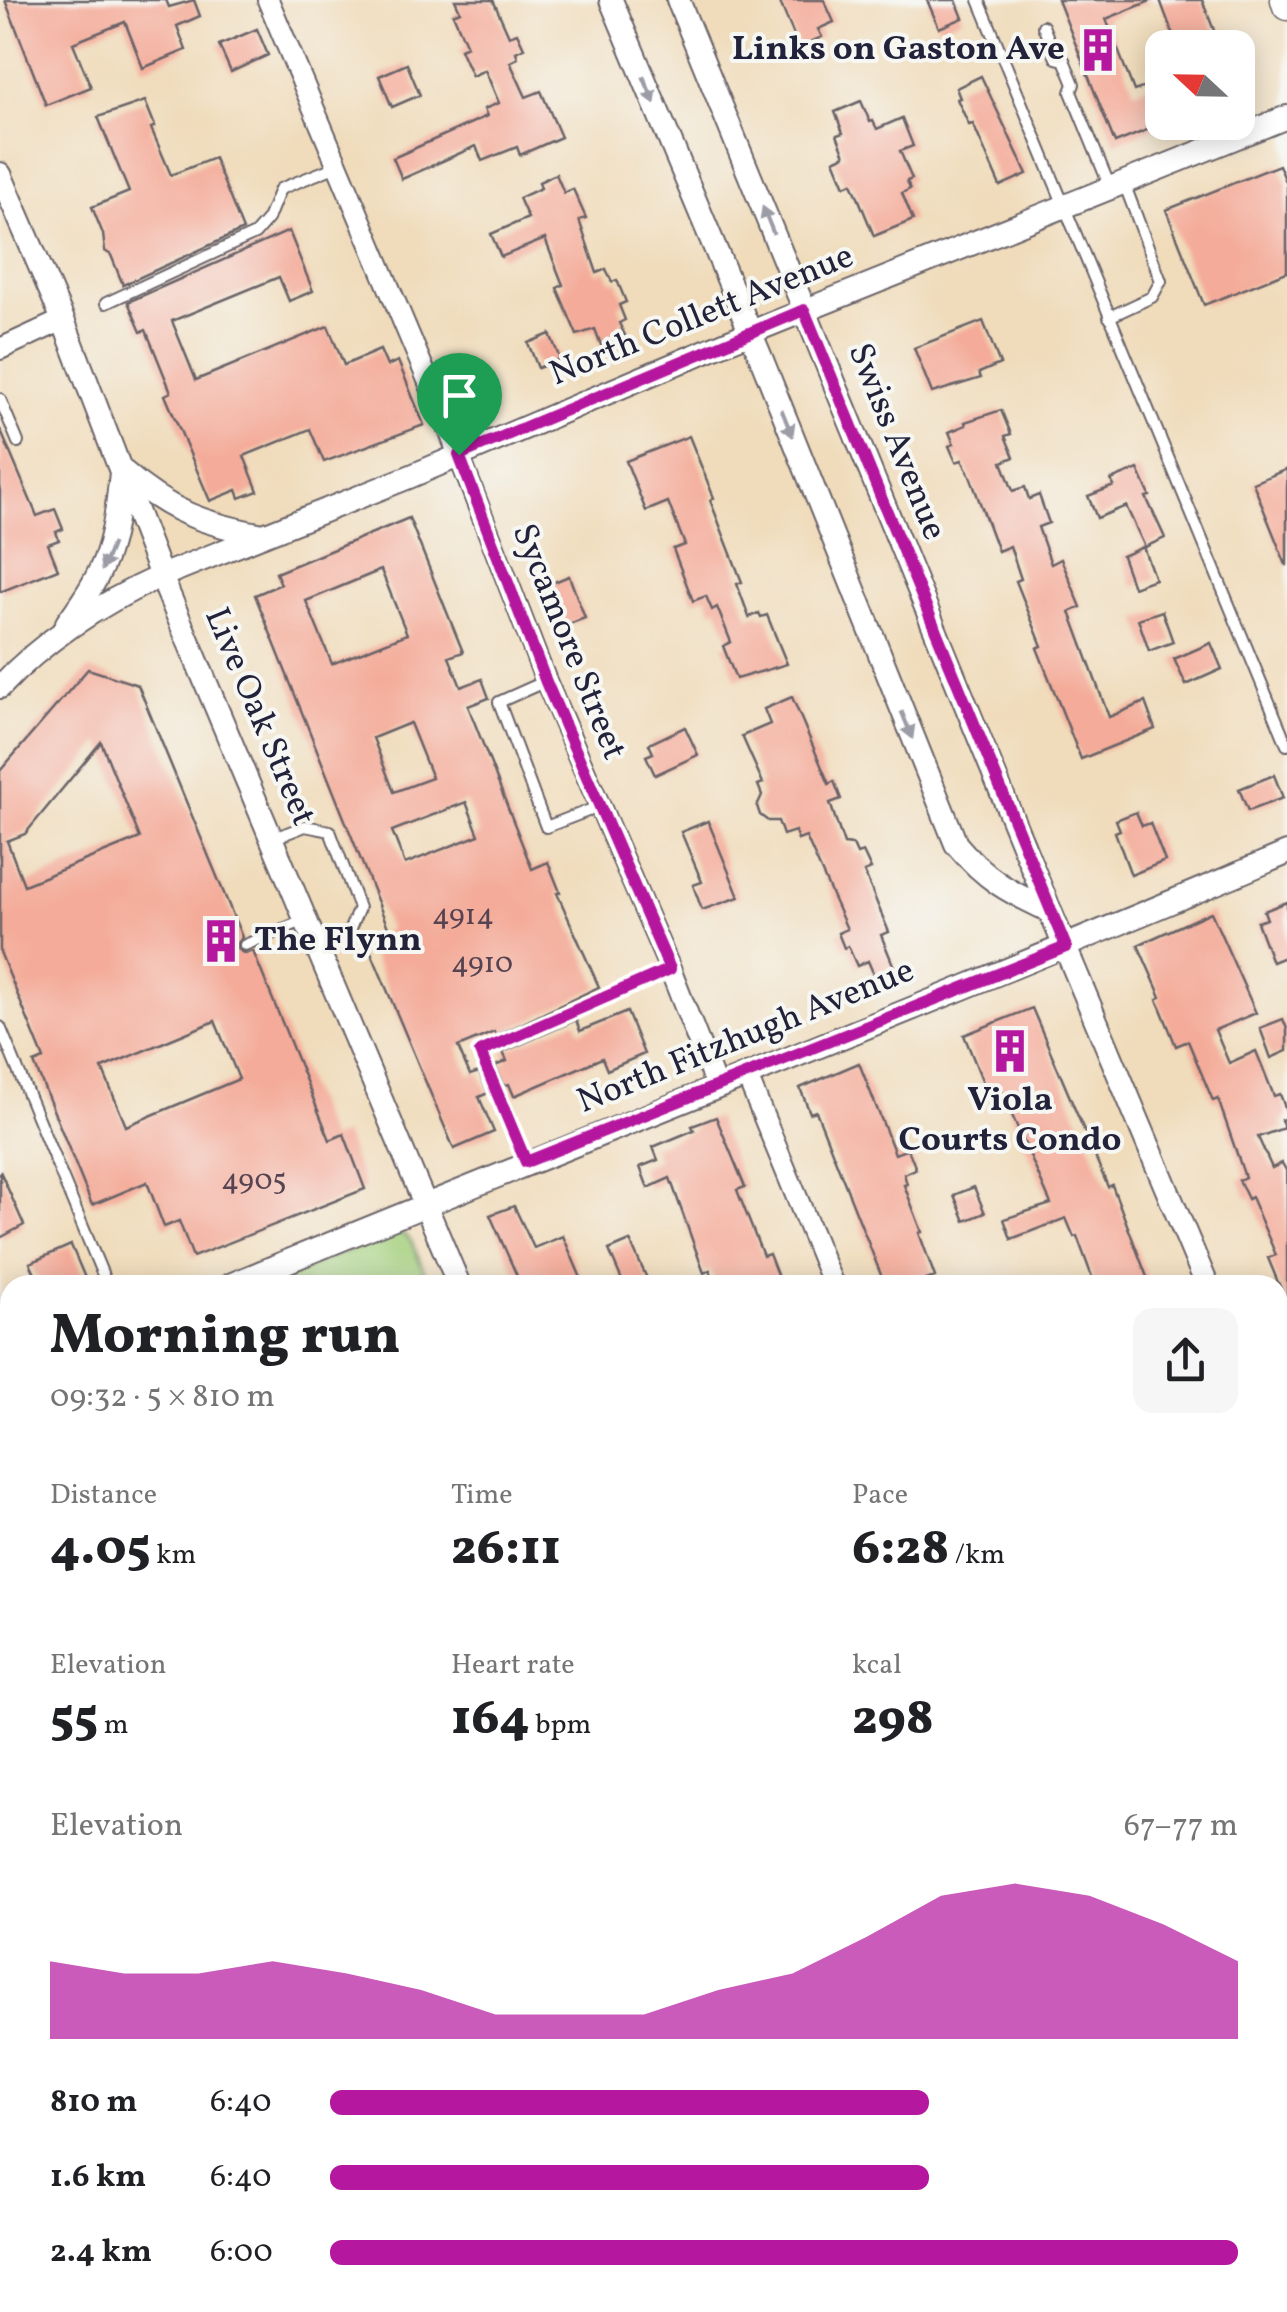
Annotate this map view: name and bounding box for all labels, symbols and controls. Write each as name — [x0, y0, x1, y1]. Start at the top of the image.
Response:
place label: Links on Gaston Ave — [732, 26, 1065, 74]
building icon: Links on Gaston Ave — [1074, 26, 1122, 74]
north arrow — [1145, 30, 1255, 140]
map controls — [1145, 30, 1255, 140]
one-way arrow — [641, 75, 657, 105]
one-way arrow — [759, 205, 775, 235]
street label: North Collett Avenue — [543, 233, 861, 399]
street label: Swiss Avenue — [835, 336, 957, 548]
pin — [417, 353, 502, 456]
icon: arrive — [432, 368, 487, 423]
one-way arrow — [779, 408, 795, 438]
street label: Sycamore Street — [499, 517, 637, 767]
one-way arrow — [98, 542, 114, 572]
street label: Live Oak Street — [191, 601, 327, 833]
one-way arrow — [900, 710, 916, 740]
house number: 4914 — [432, 895, 494, 937]
building icon: The Flynn — [197, 917, 245, 965]
place label: The Flynn — [254, 917, 422, 965]
house number: 4910 — [451, 943, 513, 985]
street label: North Fitzhugh Avenue — [571, 947, 921, 1127]
building icon: Viola Courts Condo — [986, 1027, 1034, 1075]
place label: Viola Courts Condo — [898, 1077, 1122, 1165]
house number: 4905 — [221, 1160, 287, 1202]
text: Morning run — [50, 1300, 400, 1376]
button: share — [1133, 1308, 1238, 1413]
text: 09:32 · 5 × 810 m — [50, 1376, 275, 1420]
text: Distance — [50, 1476, 157, 1515]
text: Time — [451, 1476, 512, 1515]
text: Pace — [852, 1476, 908, 1515]
text: 4.05 — [50, 1515, 151, 1585]
text: 26:11 — [451, 1515, 561, 1585]
text: 6:28 — [852, 1515, 949, 1585]
text: km — [151, 1536, 196, 1575]
text: /km — [949, 1536, 1005, 1575]
text: Elevation — [50, 1646, 166, 1685]
text: Heart rate — [451, 1646, 575, 1685]
text: kcal — [852, 1646, 902, 1685]
text: 55 — [50, 1685, 98, 1755]
text: 164 — [451, 1685, 530, 1755]
text: 298 — [852, 1685, 934, 1755]
text: m — [98, 1706, 129, 1745]
text: bpm — [530, 1706, 591, 1745]
text: Elevation — [50, 1805, 183, 1849]
text: 67–77 m — [1124, 1805, 1238, 1849]
text: 810 m — [50, 2081, 137, 2125]
text: 6:40 — [210, 2081, 271, 2125]
text: 1.6 km — [50, 2156, 146, 2200]
text: 6:40 — [210, 2156, 271, 2200]
text: 2.4 km — [50, 2231, 152, 2275]
text: 6:00 — [210, 2231, 273, 2275]

